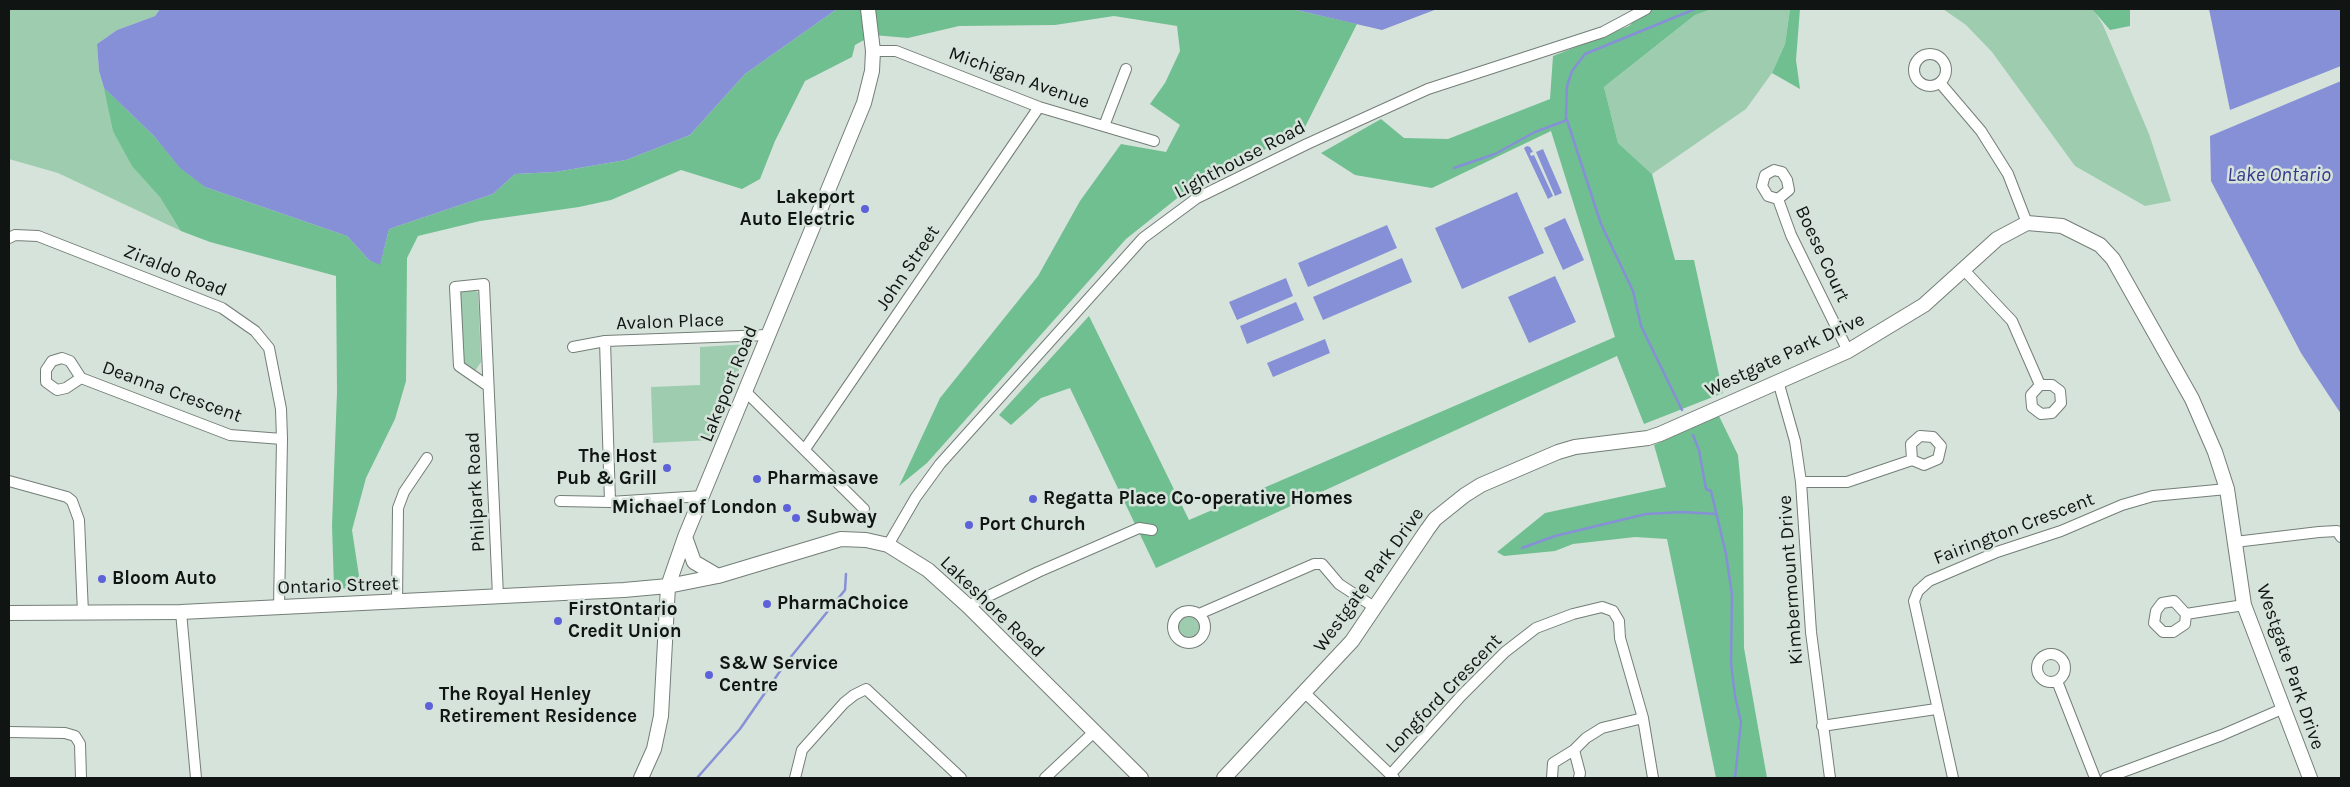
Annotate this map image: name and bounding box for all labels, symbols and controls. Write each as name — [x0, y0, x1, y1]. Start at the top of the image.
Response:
street label: Michigan Avenue — [945, 42, 1093, 114]
street label: Lighthouse Road — [1171, 116, 1309, 204]
water label: Lake Ontario — [2227, 163, 2331, 187]
place label: Lakeport Auto Electric — [740, 187, 855, 231]
street label: Boese Court — [1790, 202, 1854, 306]
marker: Lakeport Auto Electric — [859, 203, 871, 215]
street label: John Street — [871, 221, 945, 315]
street label: Ziraldo Road — [120, 240, 230, 302]
street label: Westgate Park Drive — [1702, 308, 1868, 402]
street label: Avalon Place — [616, 309, 724, 335]
street label: Lakeport Road — [695, 322, 763, 446]
street label: Deanna Crescent — [99, 356, 245, 428]
street label: Philpark Road — [461, 431, 491, 553]
place label: The Host Pub & Grill — [556, 446, 657, 490]
marker: The Host Pub & Grill — [661, 462, 673, 474]
place label: Pharmasave — [767, 468, 879, 490]
marker: Pharmasave — [751, 473, 763, 485]
place label: Regatta Place Co-operative Homes — [1043, 488, 1353, 510]
street label: Fairington Crescent — [1930, 488, 2098, 570]
marker: Regatta Place Co-operative Homes — [1027, 493, 1039, 505]
street label: Kimbermount Drive — [1774, 494, 1808, 666]
place label: Michael of London — [612, 497, 777, 519]
marker: Michael of London — [781, 502, 793, 514]
street label: Westgate Park Drive — [1309, 503, 1429, 657]
place label: Subway — [806, 507, 877, 529]
marker: Subway — [790, 512, 802, 524]
place label: Port Church — [979, 514, 1086, 536]
marker: Port Church — [963, 519, 975, 531]
street label: Lakeshore Road — [935, 551, 1049, 663]
place label: Bloom Auto — [112, 568, 216, 590]
street label: Ontario Street — [277, 572, 399, 600]
marker: Bloom Auto — [96, 573, 108, 585]
street label: Westgate Park Drive — [2251, 581, 2329, 753]
place label: PharmaChoice — [777, 593, 909, 615]
marker: PharmaChoice — [761, 598, 773, 610]
place label: FirstOntario Credit Union — [568, 599, 682, 643]
marker: FirstOntario Credit Union — [552, 615, 564, 627]
street label: Longford Crescent — [1381, 629, 1507, 759]
place label: S&W Service Centre — [719, 653, 838, 697]
marker: S&W Service Centre — [703, 669, 715, 681]
place label: The Royal Henley Retirement Residence — [439, 684, 637, 728]
marker: The Royal Henley Retirement Residence — [423, 700, 435, 712]

